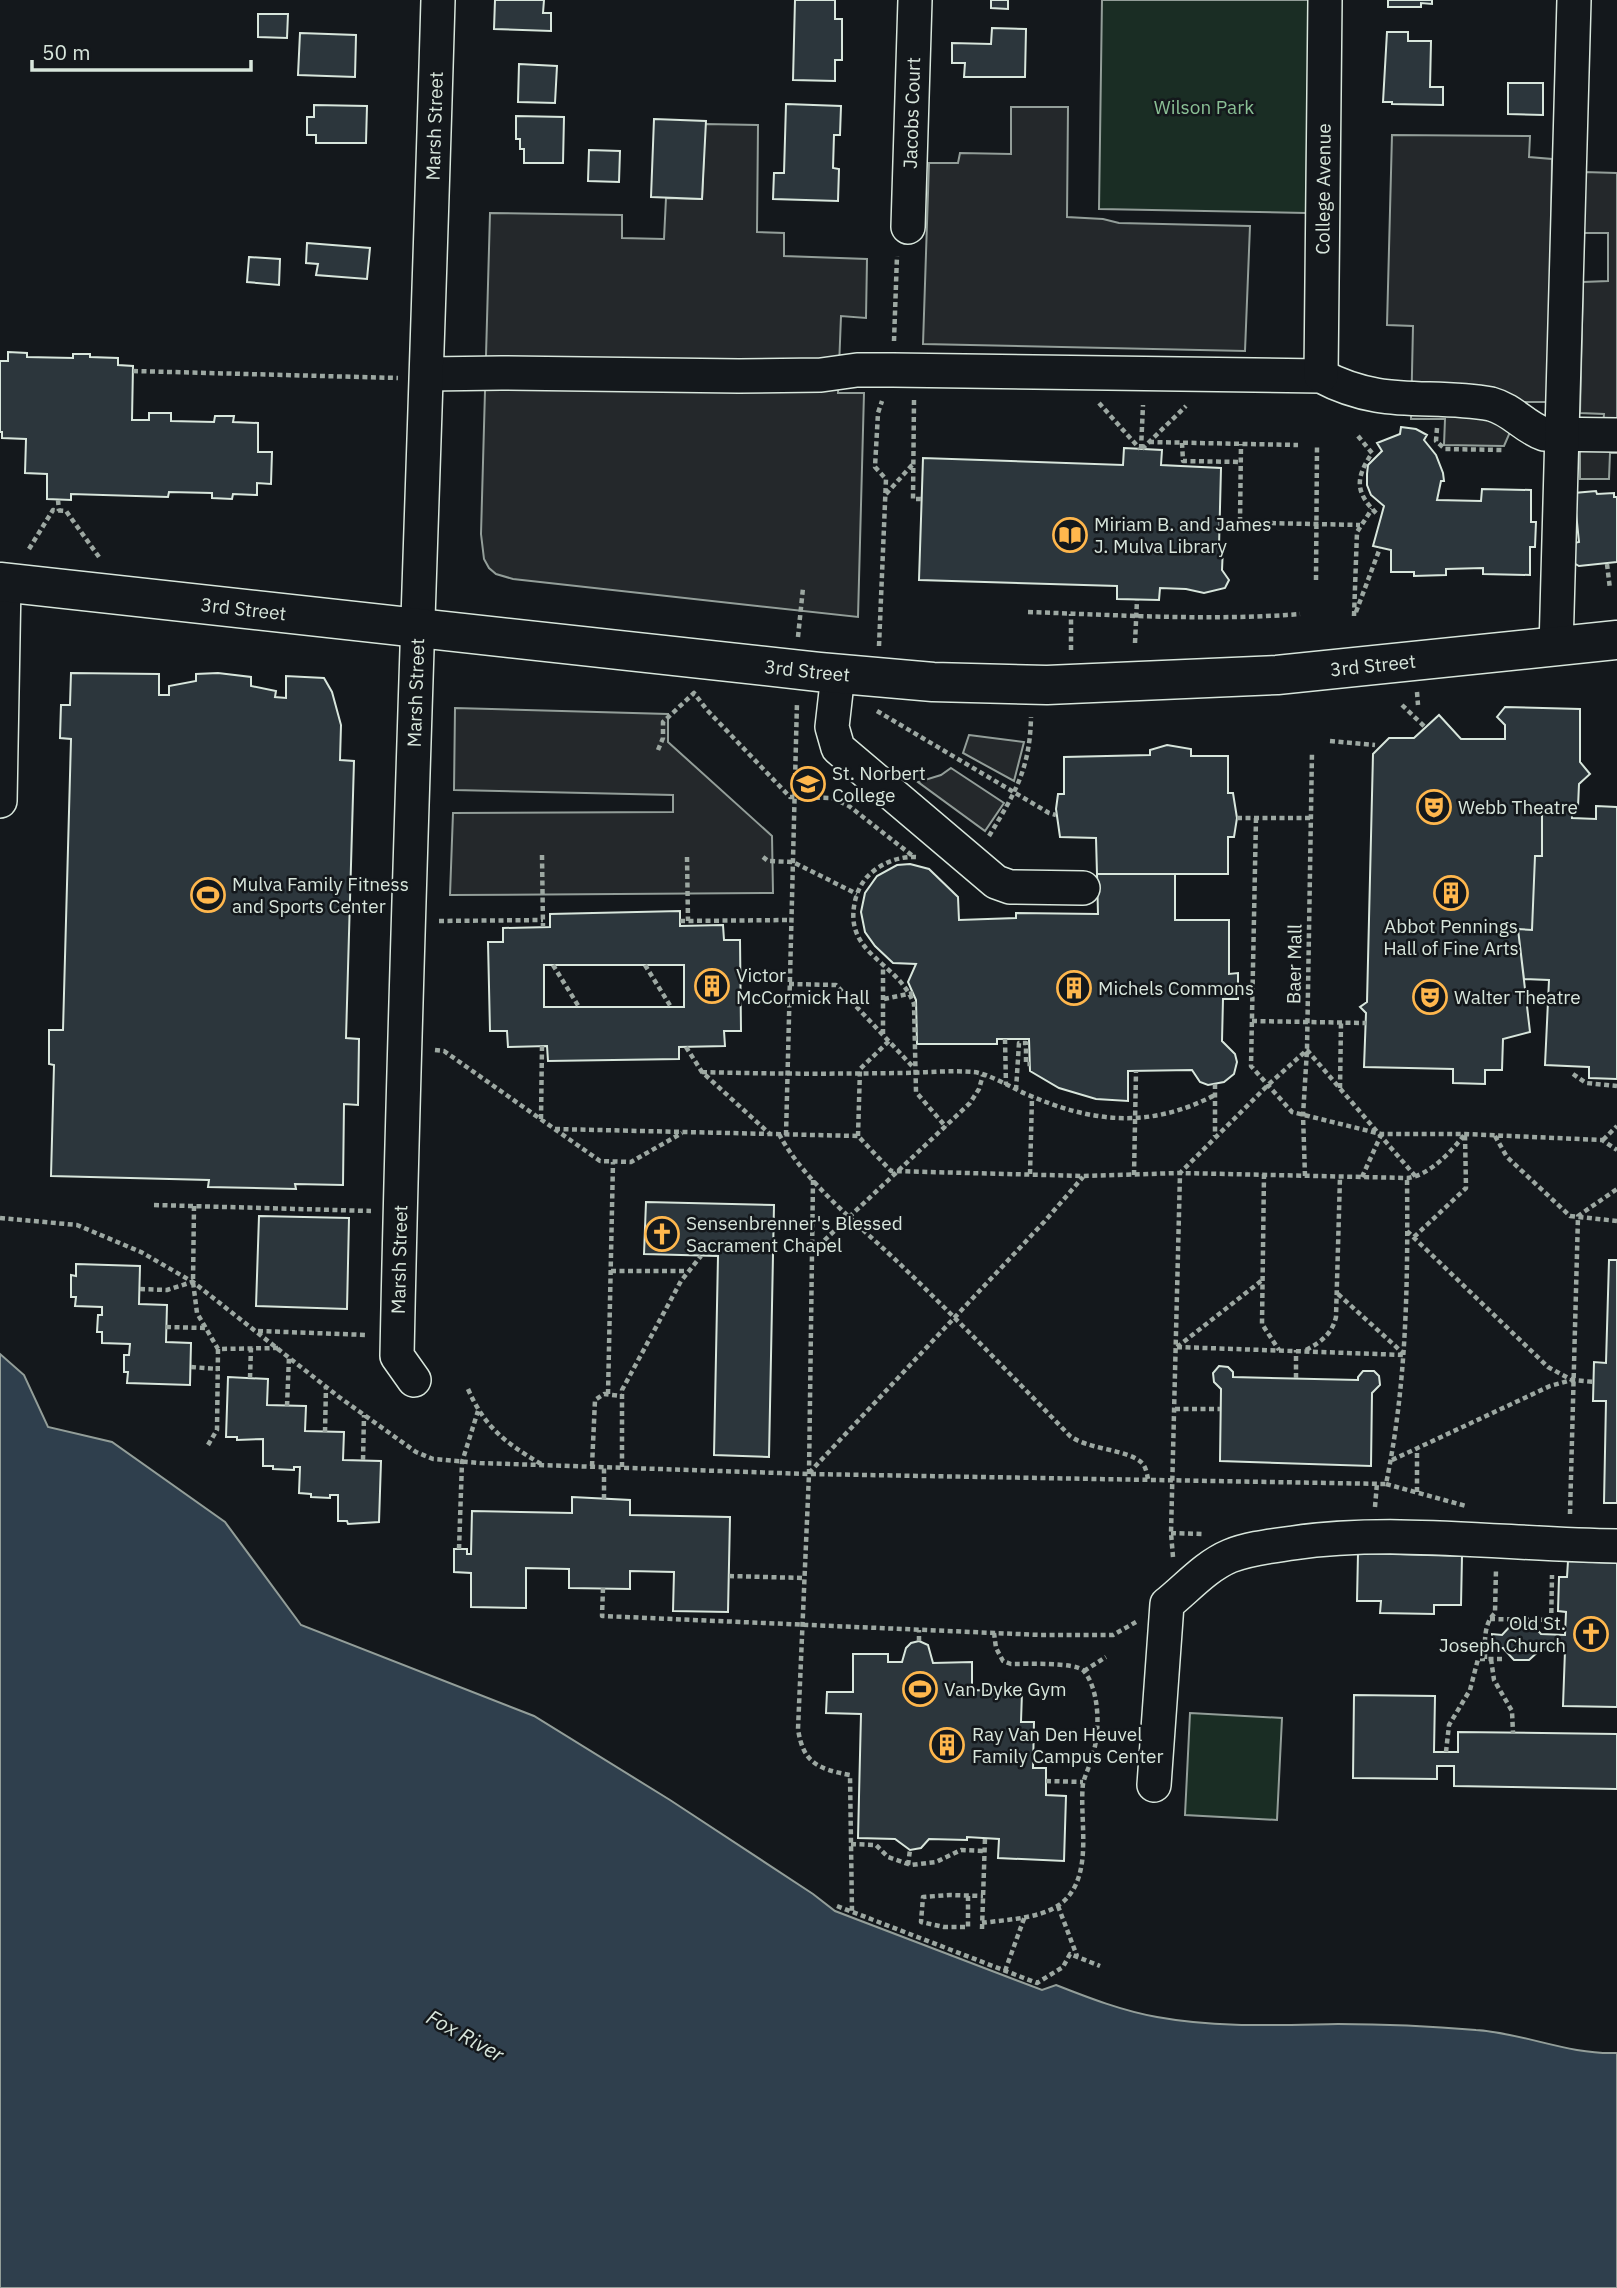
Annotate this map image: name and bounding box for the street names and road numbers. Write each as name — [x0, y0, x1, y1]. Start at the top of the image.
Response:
street label: Jacobs Court — [898, 57, 925, 169]
street label: Marsh Street — [421, 71, 448, 181]
street label: College Avenue — [1310, 123, 1336, 255]
street label: 3rd Street — [200, 592, 288, 625]
street label: Marsh Street — [402, 638, 429, 748]
street label: 3rd Street — [1329, 649, 1417, 681]
street label: 3rd Street — [763, 654, 851, 687]
street label: Baer Mall — [1281, 924, 1307, 1004]
street label: Marsh Street — [386, 1205, 412, 1314]

